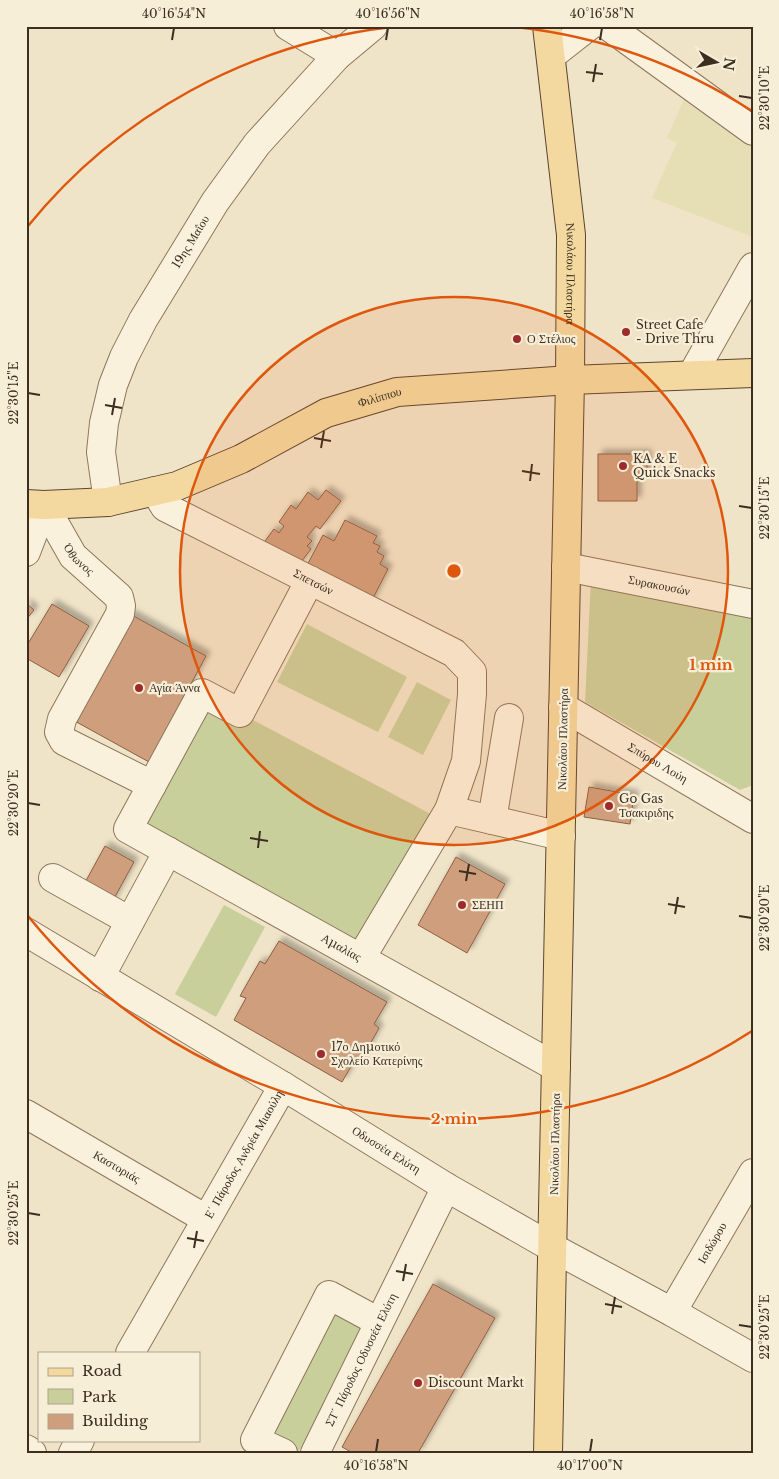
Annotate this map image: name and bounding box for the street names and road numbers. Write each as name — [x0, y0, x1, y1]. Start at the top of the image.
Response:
street label: 19ης Μαΐου — [168, 212, 212, 271]
street label: Νικολάου Πλαστήρα — [563, 222, 579, 325]
street label: Φιλίππου — [356, 384, 402, 410]
street label: Όθωνος — [60, 540, 98, 578]
street label: Σπετσών — [291, 565, 336, 598]
street label: Συρακουσών — [627, 571, 692, 599]
street label: Νικολάου Πλαστήρα — [554, 687, 571, 790]
street label: Σπύρου Λούη — [625, 739, 691, 786]
street label: Αμαλίας — [319, 930, 364, 964]
street label: Ε΄ Πάροδος Ανδρέα Μιαούλη — [201, 1087, 286, 1221]
street label: Νικολάου Πλαστήρα — [546, 1092, 563, 1195]
street label: Οδυσσέα Ελύτη — [349, 1123, 424, 1176]
street label: Καστοριάς — [91, 1147, 143, 1186]
street label: Ισιδώρου — [694, 1219, 730, 1266]
street label: ΣΤ΄ Πάροδος Οδυσσέα Ελύτη — [321, 1290, 400, 1429]

